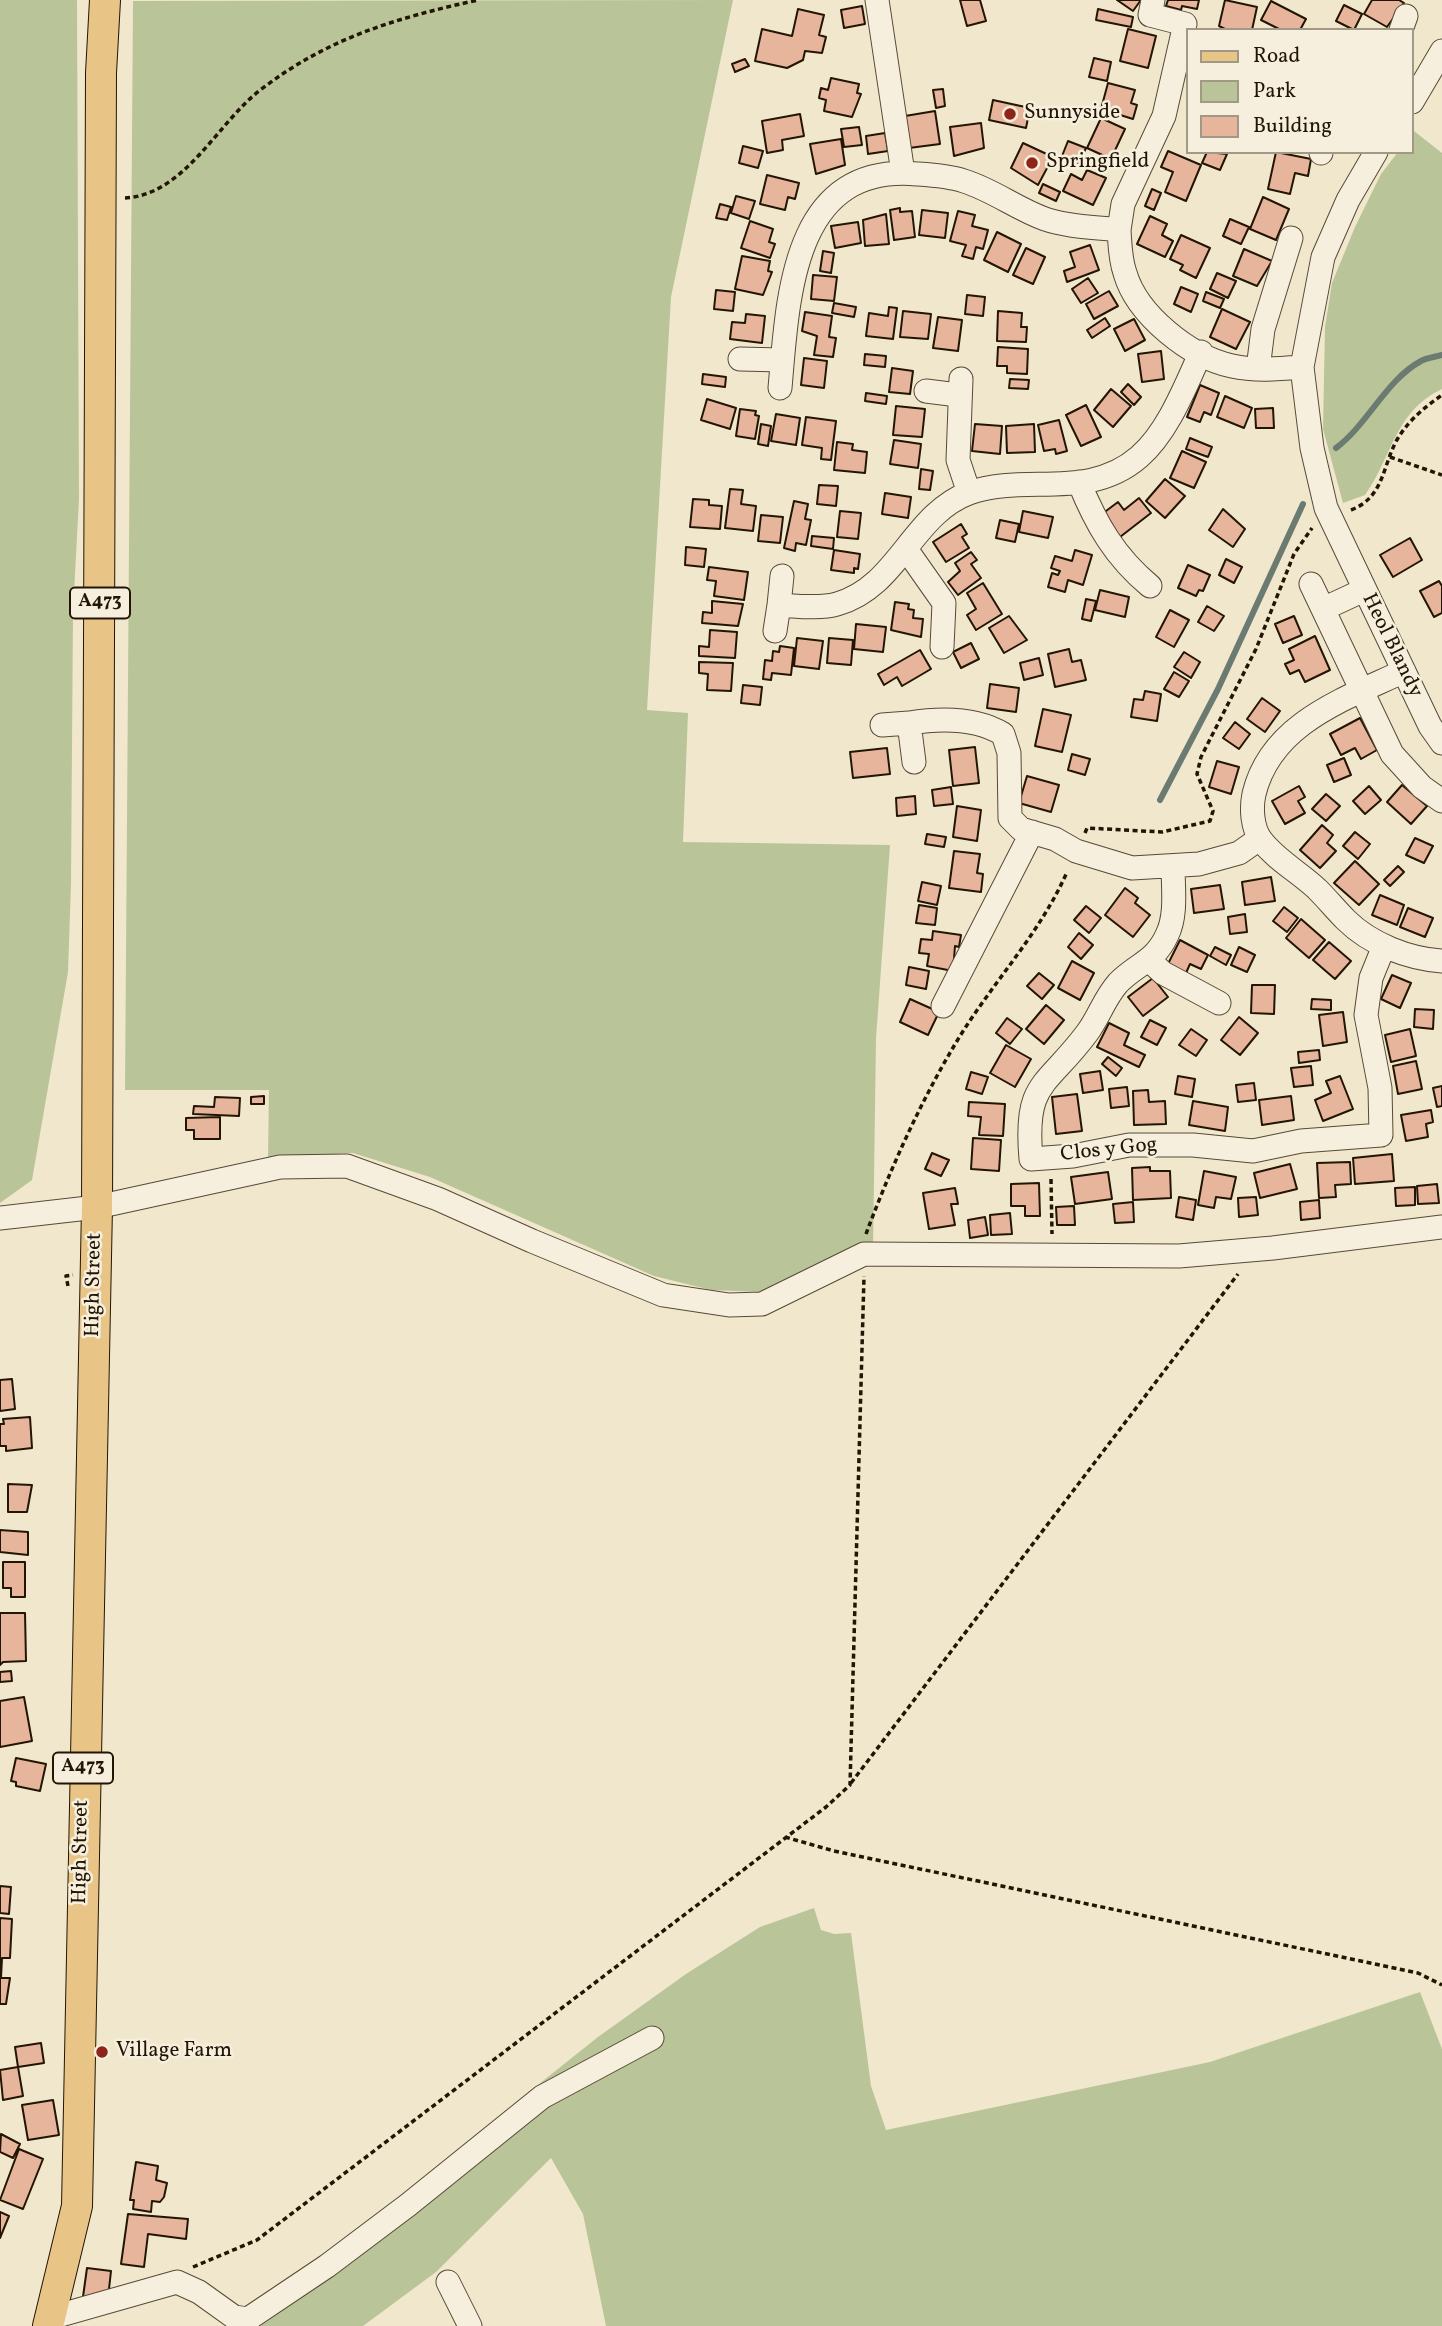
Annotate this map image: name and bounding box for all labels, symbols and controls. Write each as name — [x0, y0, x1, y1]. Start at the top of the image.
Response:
legend — [1186, 28, 1414, 154]
text: Road — [1253, 42, 1300, 71]
text: Park — [1253, 77, 1296, 106]
place label: Sunnyside — [1024, 101, 1120, 127]
marker: Sunnyside — [1002, 106, 1018, 122]
text: Building — [1253, 112, 1332, 141]
place label: Springfield — [1046, 150, 1149, 176]
marker: Springfield — [1024, 155, 1040, 171]
road number: A473 — [70, 588, 130, 618]
street label: Heol Blandy — [1355, 590, 1427, 702]
street label: Clos y Gog — [1059, 1133, 1159, 1169]
street label: High Street — [81, 1232, 109, 1338]
road number: A473 — [53, 1752, 113, 1784]
street label: High Street — [68, 1799, 96, 1905]
place label: Village Farm — [116, 2039, 232, 2065]
marker: Village Farm — [94, 2044, 110, 2060]

